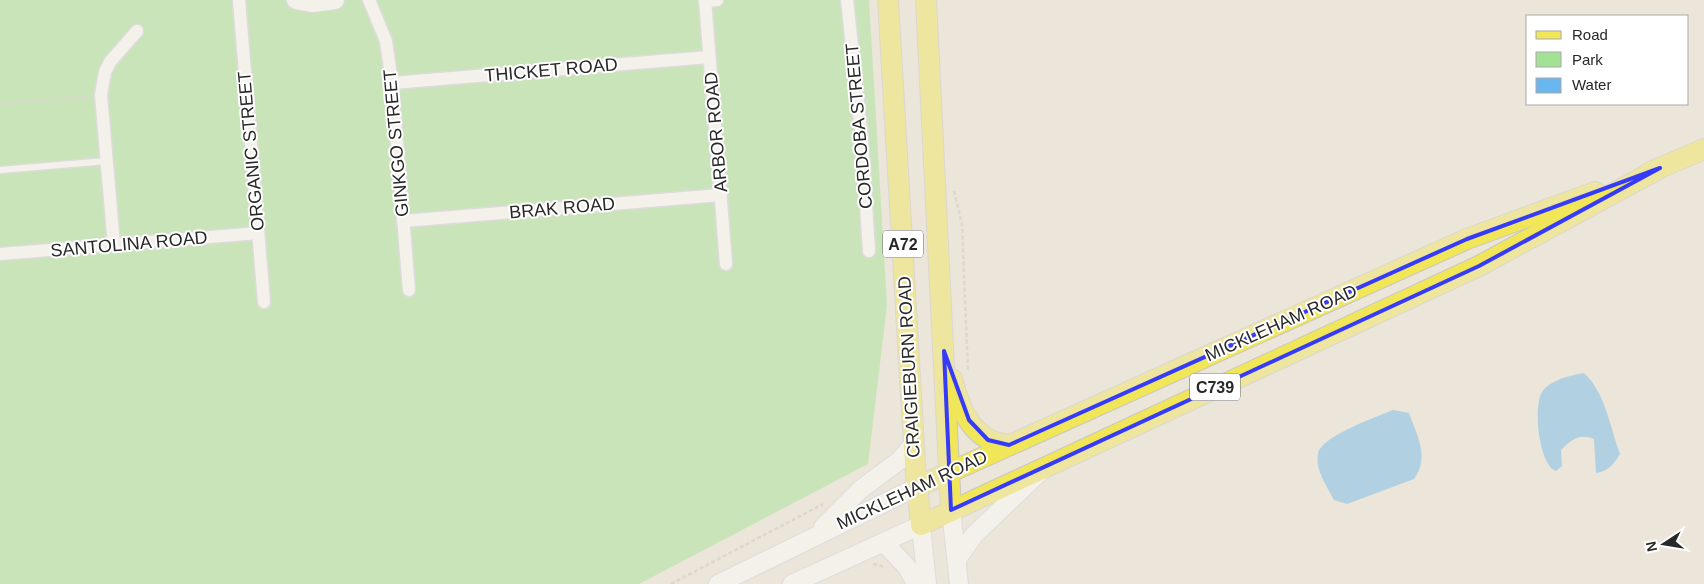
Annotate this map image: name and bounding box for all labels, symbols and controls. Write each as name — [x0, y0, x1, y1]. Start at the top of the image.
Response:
legend — [1526, 15, 1689, 105]
text: Road — [1572, 26, 1608, 43]
street label: CORDOBA STREET — [842, 42, 876, 210]
text: Park — [1572, 51, 1603, 68]
street label: THICKET ROAD — [484, 54, 618, 86]
street label: GINKGO STREET — [380, 68, 412, 218]
street label: ORGANIC STREET — [234, 70, 268, 232]
street label: ARBOR ROAD — [701, 71, 731, 193]
text: Water — [1572, 76, 1611, 93]
street label: BRAK ROAD — [508, 193, 616, 223]
street label: SANTOLINA ROAD — [50, 227, 208, 261]
road number: A72 — [883, 230, 923, 258]
street label: CRAIGIEBURN ROAD — [894, 276, 924, 458]
street label: MICKLEHAM ROAD — [1202, 281, 1360, 365]
road number: C739 — [1190, 374, 1240, 401]
street label: MICKLEHAM ROAD — [833, 446, 991, 534]
north arrow — [1639, 519, 1689, 569]
text: N — [1642, 540, 1660, 553]

